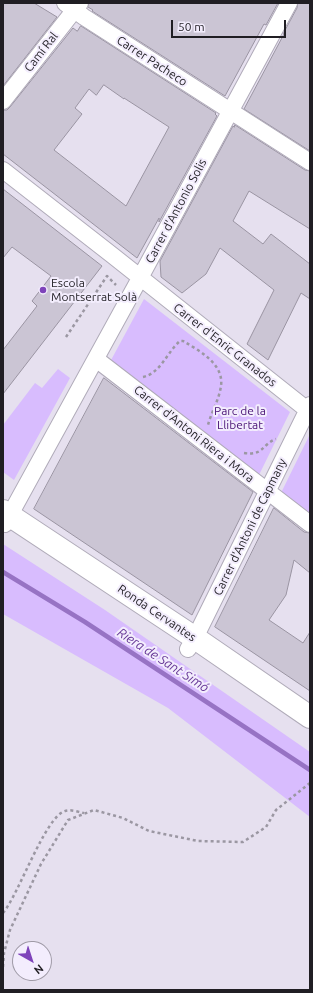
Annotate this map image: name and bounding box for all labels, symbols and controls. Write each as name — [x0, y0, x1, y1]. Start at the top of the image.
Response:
scale bar — [173, 12, 288, 38]
text: 50 m — [178, 20, 205, 33]
street label: Camí Ral — [21, 29, 61, 75]
street label: Carrer Pacheco — [114, 33, 190, 89]
street label: Carrer d'Antonio Solis — [142, 156, 210, 266]
place label: Escola Montserrat Solà — [51, 276, 137, 304]
marker: Escola Montserrat Solà — [38, 285, 48, 295]
street label: Carrer d'Enric Granados — [171, 300, 279, 390]
street label: Carrer d'Antoni Riera i Mora — [131, 383, 257, 485]
park label: Parc de la Llibertat — [214, 404, 266, 432]
street label: Carrer d'Antoni de Capmany — [211, 456, 289, 598]
street label: Ronda Cervantes — [115, 581, 199, 645]
water label: Riera de Sant Simó — [114, 625, 212, 695]
north arrow — [12, 941, 52, 981]
text: N — [32, 962, 46, 977]

